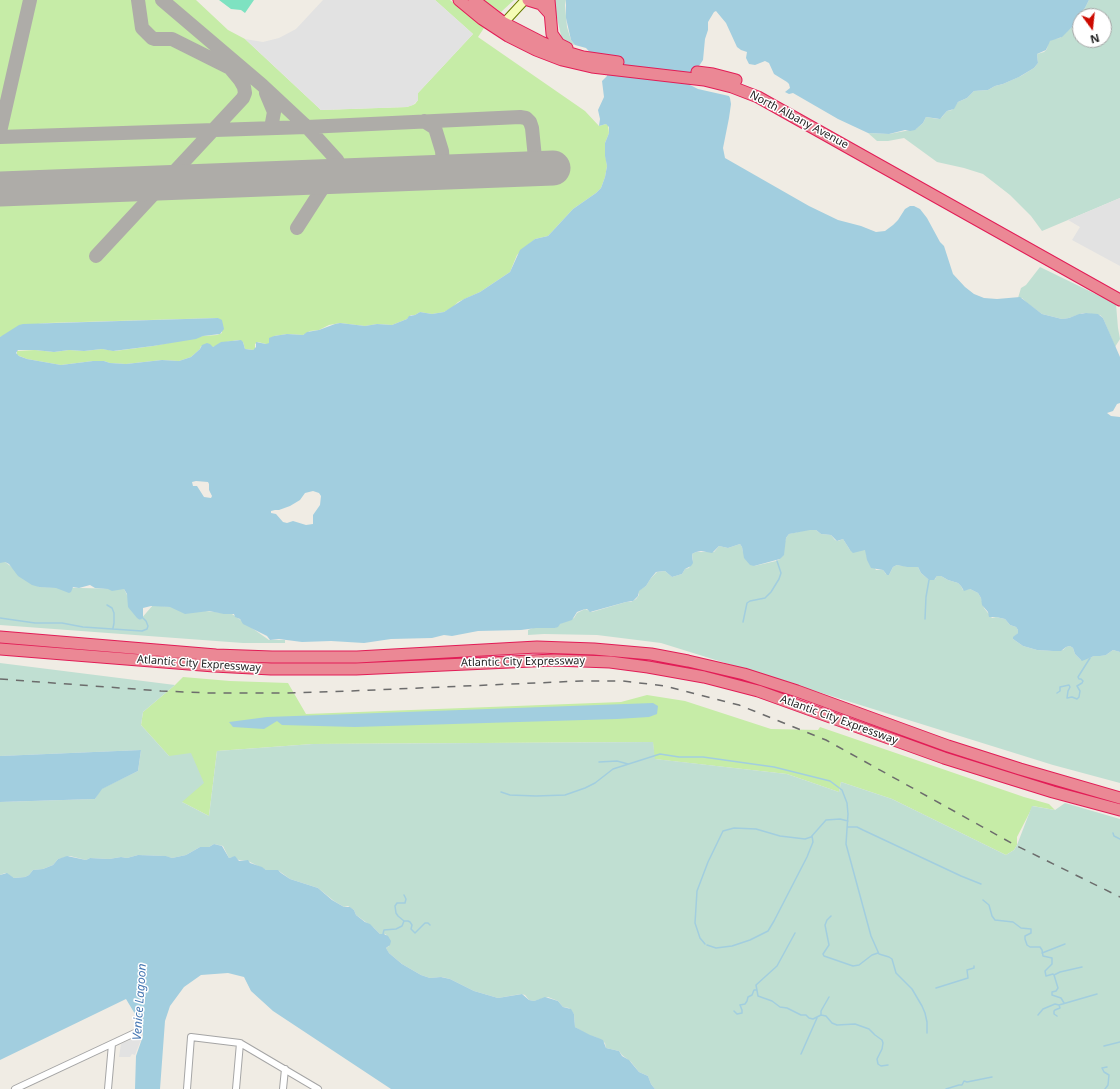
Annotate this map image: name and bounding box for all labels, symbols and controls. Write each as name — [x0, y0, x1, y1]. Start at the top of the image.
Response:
north arrow — [1072, 8, 1112, 48]
text: N — [1089, 31, 1101, 48]
street label: North Albany Avenue — [747, 88, 851, 152]
street label: Atlantic City Expressway — [137, 653, 261, 675]
street label: Atlantic City Expressway — [461, 654, 585, 670]
street label: Atlantic City Expressway — [778, 693, 900, 747]
water label: Venice Lagoon — [130, 963, 150, 1041]

